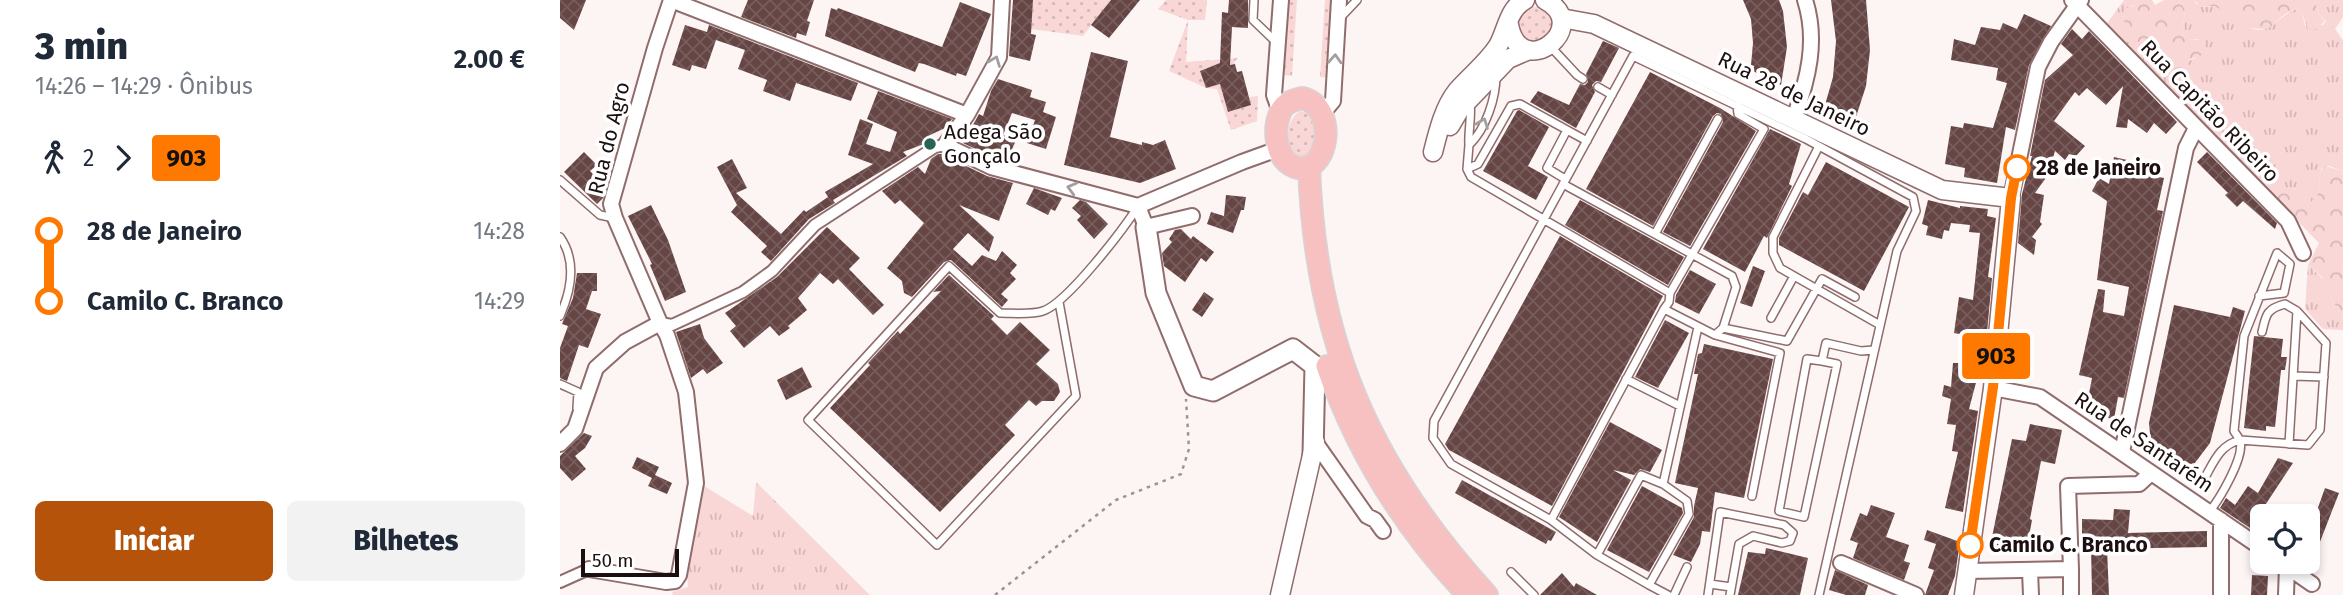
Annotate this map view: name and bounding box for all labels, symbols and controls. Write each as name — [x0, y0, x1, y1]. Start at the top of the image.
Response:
text: 3 min — [35, 23, 128, 69]
street label: Rua Capitão Ribeiro — [2135, 34, 2285, 188]
text: 2.00 € — [454, 44, 525, 75]
street label: Rua 28 de Janeiro — [1714, 46, 1874, 142]
one-way arrow — [1328, 53, 1343, 64]
one-way arrow — [987, 55, 1001, 67]
text: 14:26 – 14:29 · Ônibus — [35, 72, 253, 100]
street label: Rua do Agro — [582, 79, 636, 197]
one-way arrow — [1475, 118, 1489, 130]
place label: Adega São Gonçalo — [944, 119, 1043, 169]
marker: Adega São Gonçalo — [922, 136, 938, 152]
icon: walk — [35, 139, 73, 177]
icon: forward — [104, 139, 142, 177]
text: 2 — [83, 144, 94, 172]
text: 903 — [166, 144, 206, 172]
marker: 28 de Janeiro — [2004, 155, 2030, 181]
place label: 28 de Janeiro — [2036, 155, 2161, 181]
one-way arrow — [1066, 182, 1078, 196]
text: 28 de Janeiro — [87, 216, 242, 247]
text: 14:28 — [473, 217, 525, 245]
text: Camilo C. Branco — [87, 286, 283, 317]
text: 14:29 — [474, 287, 525, 315]
line badge: 903 — [1956, 333, 2036, 379]
text: 903 — [1976, 342, 2016, 370]
street label: Rua de Santarém — [2069, 386, 2219, 498]
button: Iniciar — [35, 501, 273, 581]
button: Bilhetes — [287, 501, 525, 581]
map controls — [2250, 504, 2320, 574]
button: locate — [2250, 504, 2320, 574]
marker: Camilo C. Branco — [1957, 532, 1983, 558]
place label: Camilo C. Branco — [1989, 532, 2148, 558]
scale bar — [581, 546, 679, 578]
text: 50 m — [592, 549, 633, 572]

